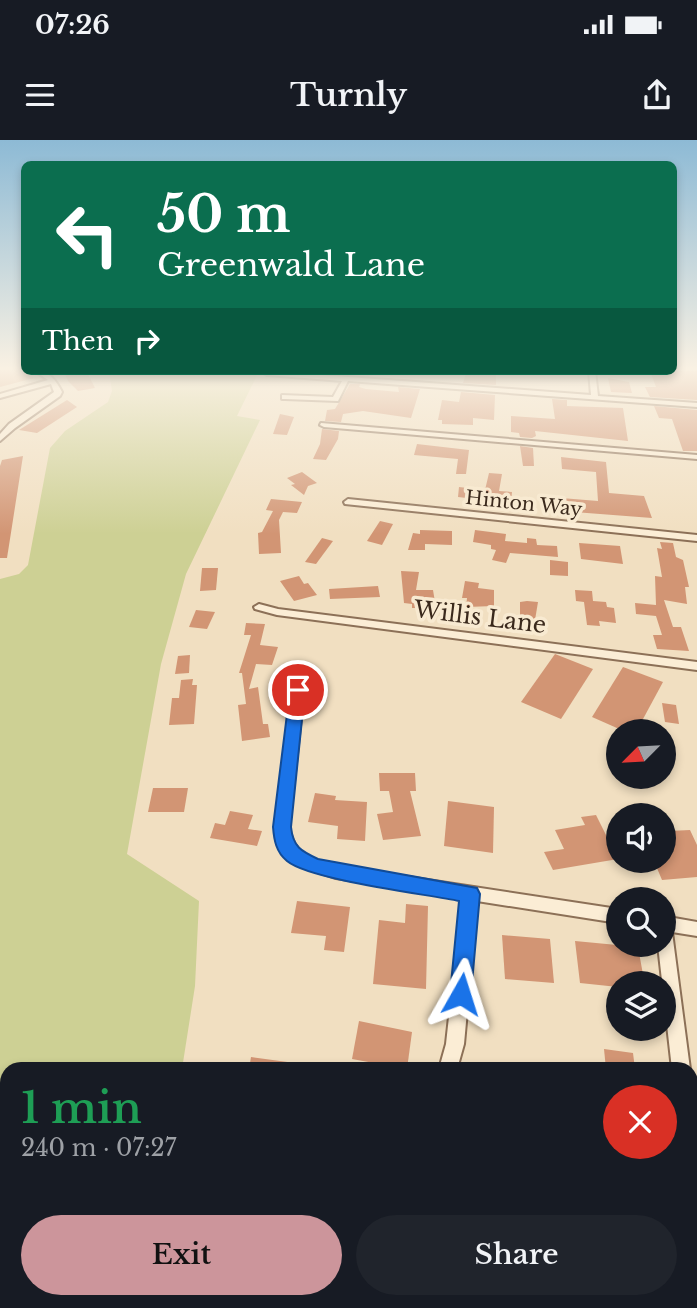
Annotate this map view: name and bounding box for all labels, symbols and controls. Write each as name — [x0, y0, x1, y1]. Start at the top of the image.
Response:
text: 07:26 — [35, 9, 110, 41]
text: Turnly — [290, 75, 407, 115]
icon: menu — [21, 76, 59, 114]
icon: share — [638, 76, 676, 114]
text: 50 m — [157, 184, 290, 245]
icon: left — [42, 189, 133, 280]
text: Greenwald Lane — [157, 245, 425, 285]
icon: right — [128, 322, 166, 360]
text: Then — [42, 325, 114, 357]
street label: Hinton Way — [464, 486, 584, 521]
street label: Willis Lane — [411, 595, 548, 639]
pin — [268, 660, 328, 720]
icon: arrive — [279, 671, 317, 709]
north arrow — [606, 719, 676, 789]
map controls — [606, 719, 676, 1041]
button: sound — [606, 803, 676, 873]
button: search — [606, 887, 676, 957]
position arrow — [424, 957, 498, 1031]
button: layers — [606, 971, 676, 1041]
text: 1 min — [21, 1082, 142, 1134]
button: close — [603, 1085, 677, 1159]
text: 240 m · 07:27 — [21, 1134, 176, 1162]
button: Exit — [21, 1215, 342, 1295]
button: Share — [356, 1215, 677, 1295]

